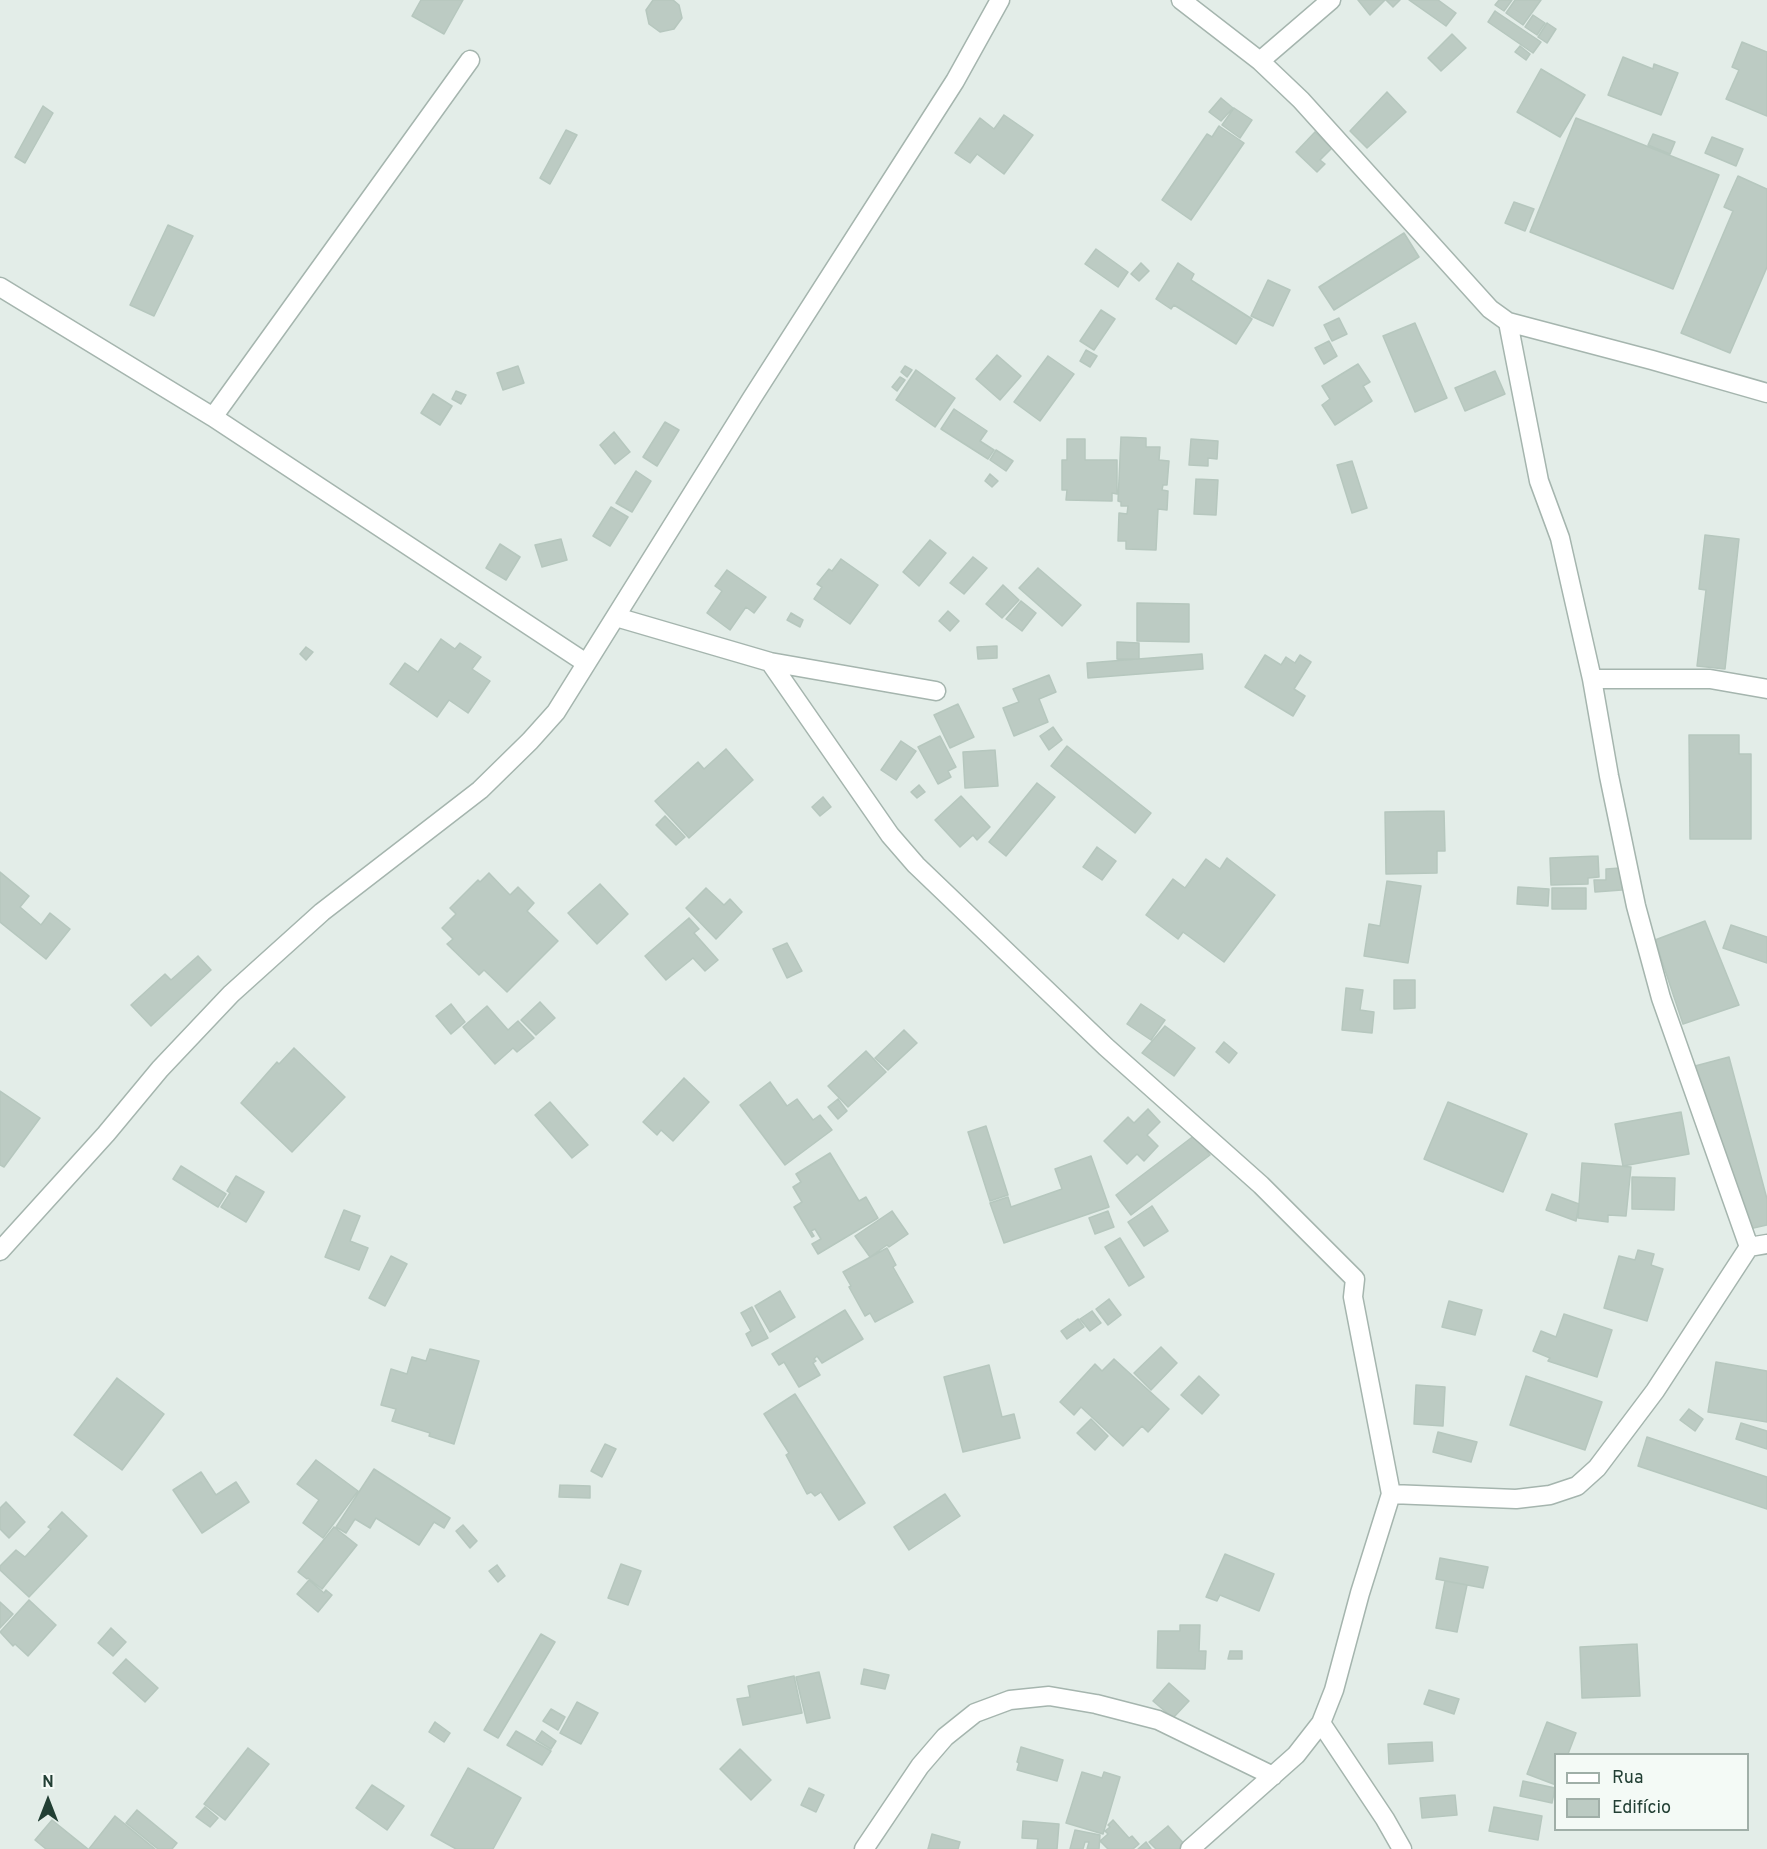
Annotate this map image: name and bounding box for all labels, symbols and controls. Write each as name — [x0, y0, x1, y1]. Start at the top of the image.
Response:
legend — [1554, 1753, 1749, 1831]
text: Rua — [1612, 1767, 1643, 1790]
north arrow — [18, 1771, 78, 1831]
text: N — [42, 1773, 54, 1793]
text: Edifício — [1612, 1797, 1671, 1820]

